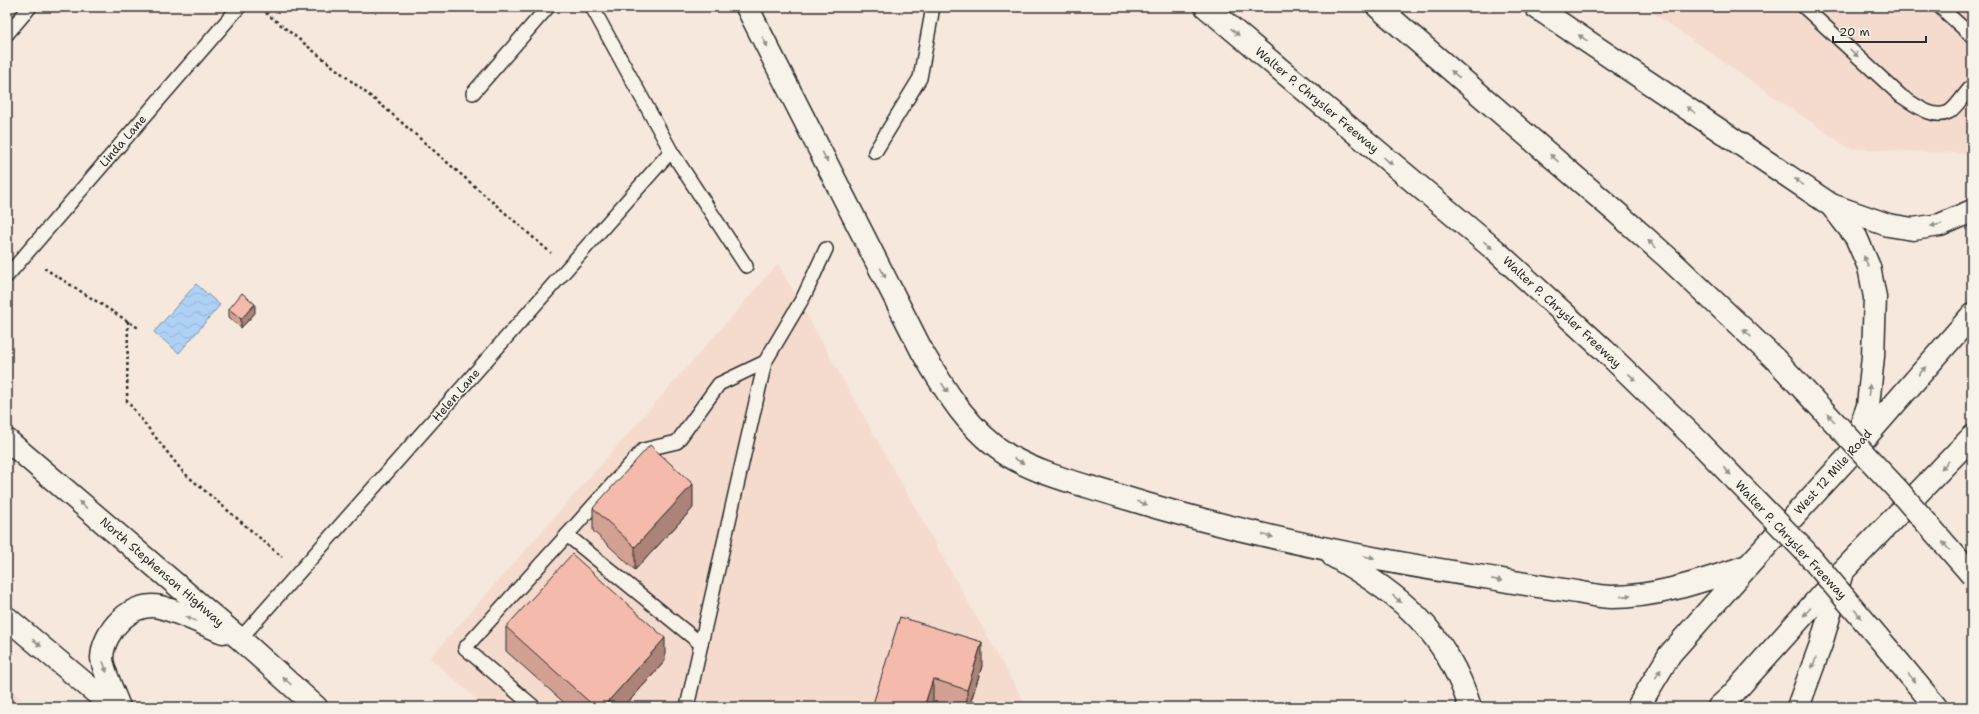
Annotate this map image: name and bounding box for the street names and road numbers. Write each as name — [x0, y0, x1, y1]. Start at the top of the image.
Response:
street label: Walter P. Chrysler Freeway — [1252, 43, 1382, 157]
street label: Linda Lane — [96, 111, 150, 170]
street label: Walter P. Chrysler Freeway — [1499, 253, 1625, 371]
street label: Helen Lane — [429, 365, 483, 425]
street label: West 12 Mile Road — [1791, 426, 1876, 518]
street label: Walter P. Chrysler Freeway — [1732, 477, 1850, 603]
street label: North Stephenson Highway — [97, 514, 228, 630]

